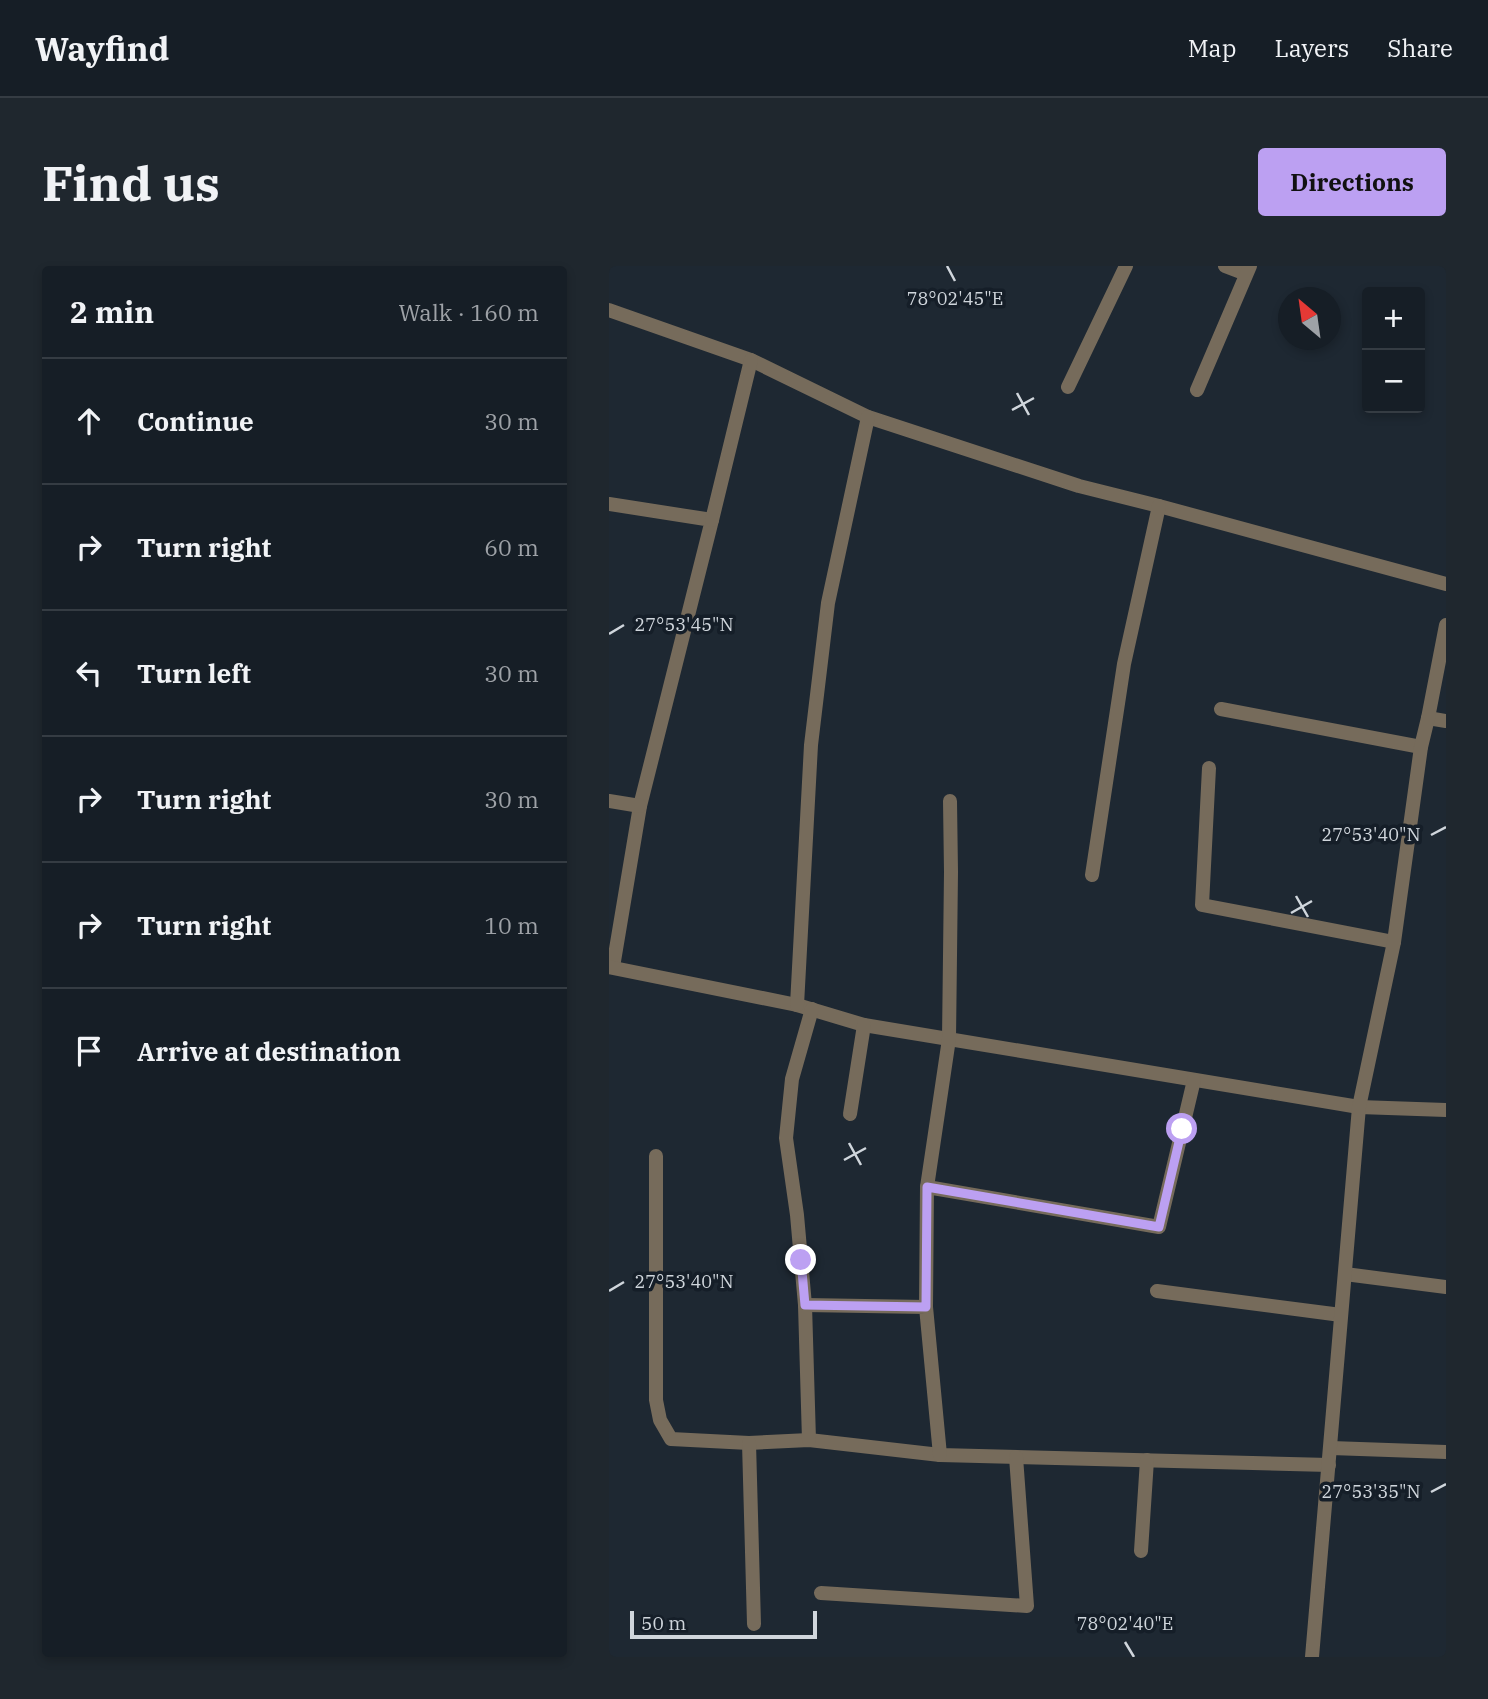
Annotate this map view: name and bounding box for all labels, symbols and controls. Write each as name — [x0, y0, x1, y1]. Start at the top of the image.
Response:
text: Wayfind — [35, 27, 169, 70]
text: Map — [1188, 32, 1236, 64]
text: Layers — [1274, 32, 1349, 64]
text: Share — [1387, 32, 1453, 64]
button: Directions — [1258, 148, 1446, 216]
text: Find us — [42, 151, 220, 214]
text: 78°02'45"E — [907, 287, 1003, 310]
north arrow — [1278, 287, 1341, 350]
map controls — [1362, 287, 1425, 413]
button: + — [1362, 287, 1425, 350]
text: 2 min — [70, 292, 154, 331]
text: Walk · 160 m — [398, 297, 539, 327]
button: − — [1362, 350, 1425, 413]
icon: ahead — [70, 402, 108, 440]
text: Continue — [137, 404, 254, 438]
text: 30 m — [484, 406, 539, 436]
icon: right — [70, 528, 108, 566]
text: Turn right — [137, 530, 271, 564]
text: 60 m — [484, 532, 539, 562]
text: 27°53'45"N — [635, 613, 734, 636]
icon: left — [70, 654, 108, 692]
text: Turn left — [137, 656, 251, 690]
text: 30 m — [484, 658, 539, 688]
icon: right — [70, 780, 108, 818]
text: Turn right — [137, 782, 271, 816]
text: 30 m — [484, 784, 539, 814]
text: 27°53'40"N — [1322, 823, 1421, 846]
icon: right — [70, 906, 108, 944]
text: Turn right — [137, 908, 271, 942]
text: 10 m — [484, 910, 539, 940]
icon: arrive — [70, 1032, 108, 1070]
text: Arrive at destination — [137, 1034, 401, 1068]
route start — [1166, 1113, 1197, 1144]
route end — [785, 1244, 816, 1275]
text: 27°53'40"N — [635, 1270, 734, 1293]
text: 27°53'35"N — [1322, 1480, 1421, 1503]
scale bar — [630, 1608, 817, 1640]
text: 50 m — [641, 1611, 686, 1635]
text: 78°02'40"E — [1077, 1612, 1173, 1635]

